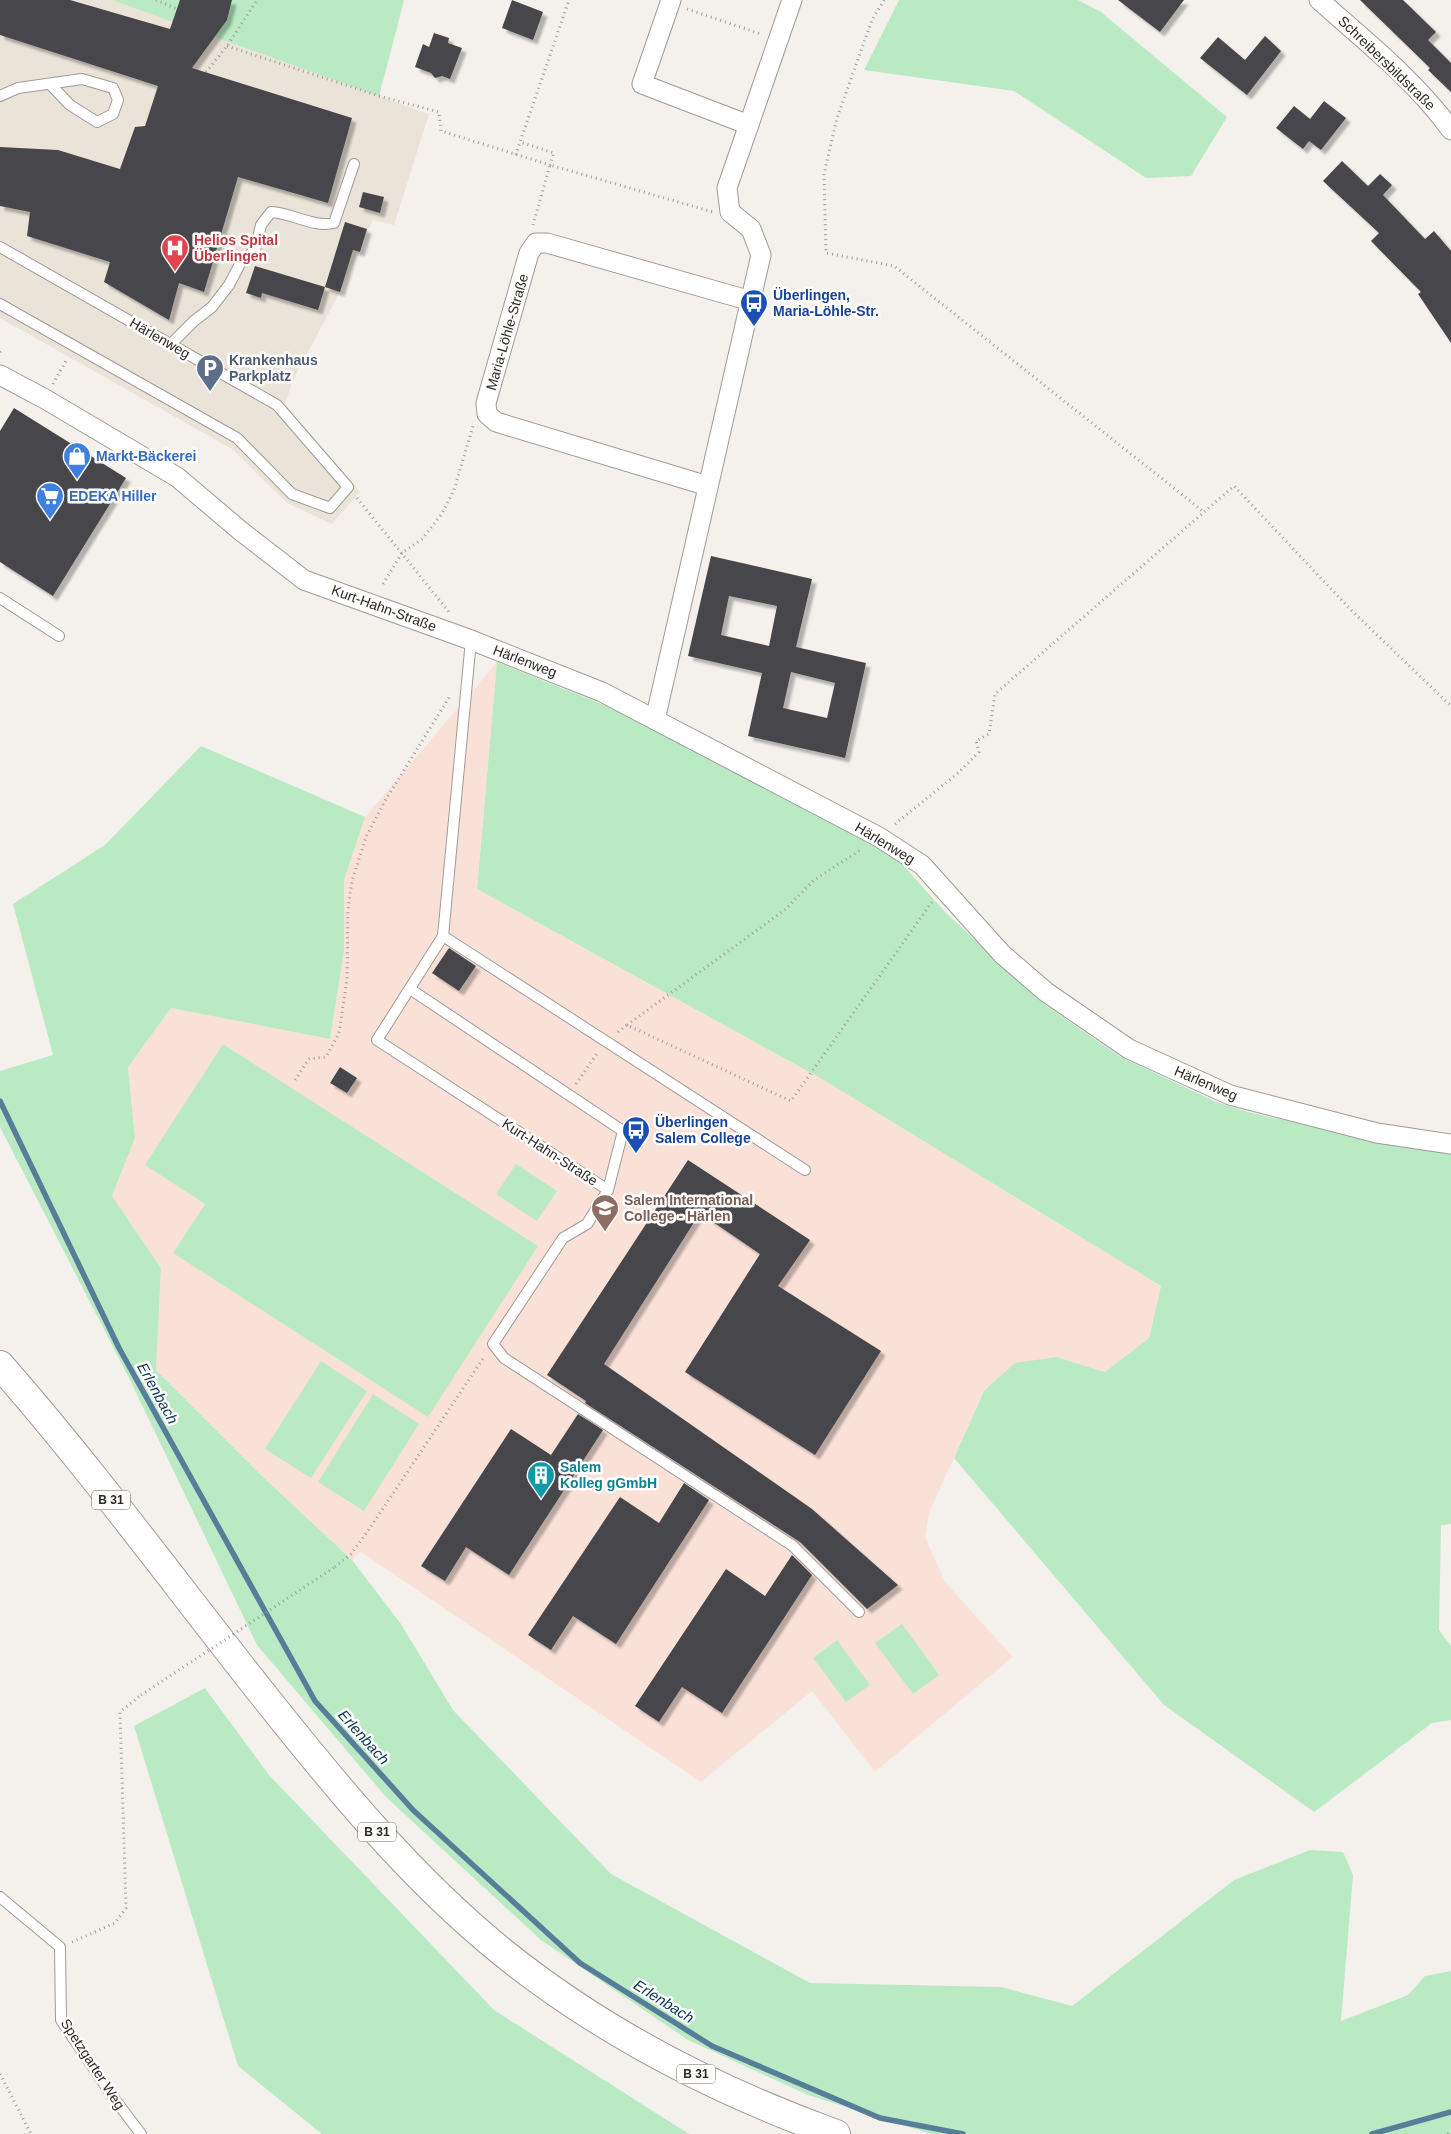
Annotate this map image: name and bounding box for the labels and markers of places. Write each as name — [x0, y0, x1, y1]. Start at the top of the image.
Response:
place label: Helios Spital Überlingen — [194, 232, 278, 264]
hospital icon: Helios Spital Überlingen — [160, 233, 190, 272]
place label: Überlingen, Maria-Löhle-Str. — [773, 287, 879, 319]
bus stop icon: Überlingen, Maria-Löhle-Str. — [739, 288, 769, 327]
place label: Krankenhaus Parkplatz — [229, 352, 318, 384]
parking icon: Krankenhaus Parkplatz — [195, 353, 225, 392]
shop icon: Markt-Bäckerei — [62, 441, 92, 480]
place label: Markt-Bäckerei — [96, 448, 196, 464]
supermarket icon: EDEKA Hiller — [35, 481, 65, 520]
place label: EDEKA Hiller — [69, 488, 157, 504]
place label: Überlingen Salem College — [655, 1114, 751, 1146]
bus stop icon: Überlingen Salem College — [621, 1115, 651, 1154]
place label: Salem International College - Härlen — [624, 1192, 753, 1224]
school or university icon: Salem International College - Härlen — [590, 1193, 620, 1232]
place label: Salem Kolleg gGmbH — [560, 1459, 657, 1491]
building icon: Salem Kolleg gGmbH — [526, 1460, 556, 1499]

